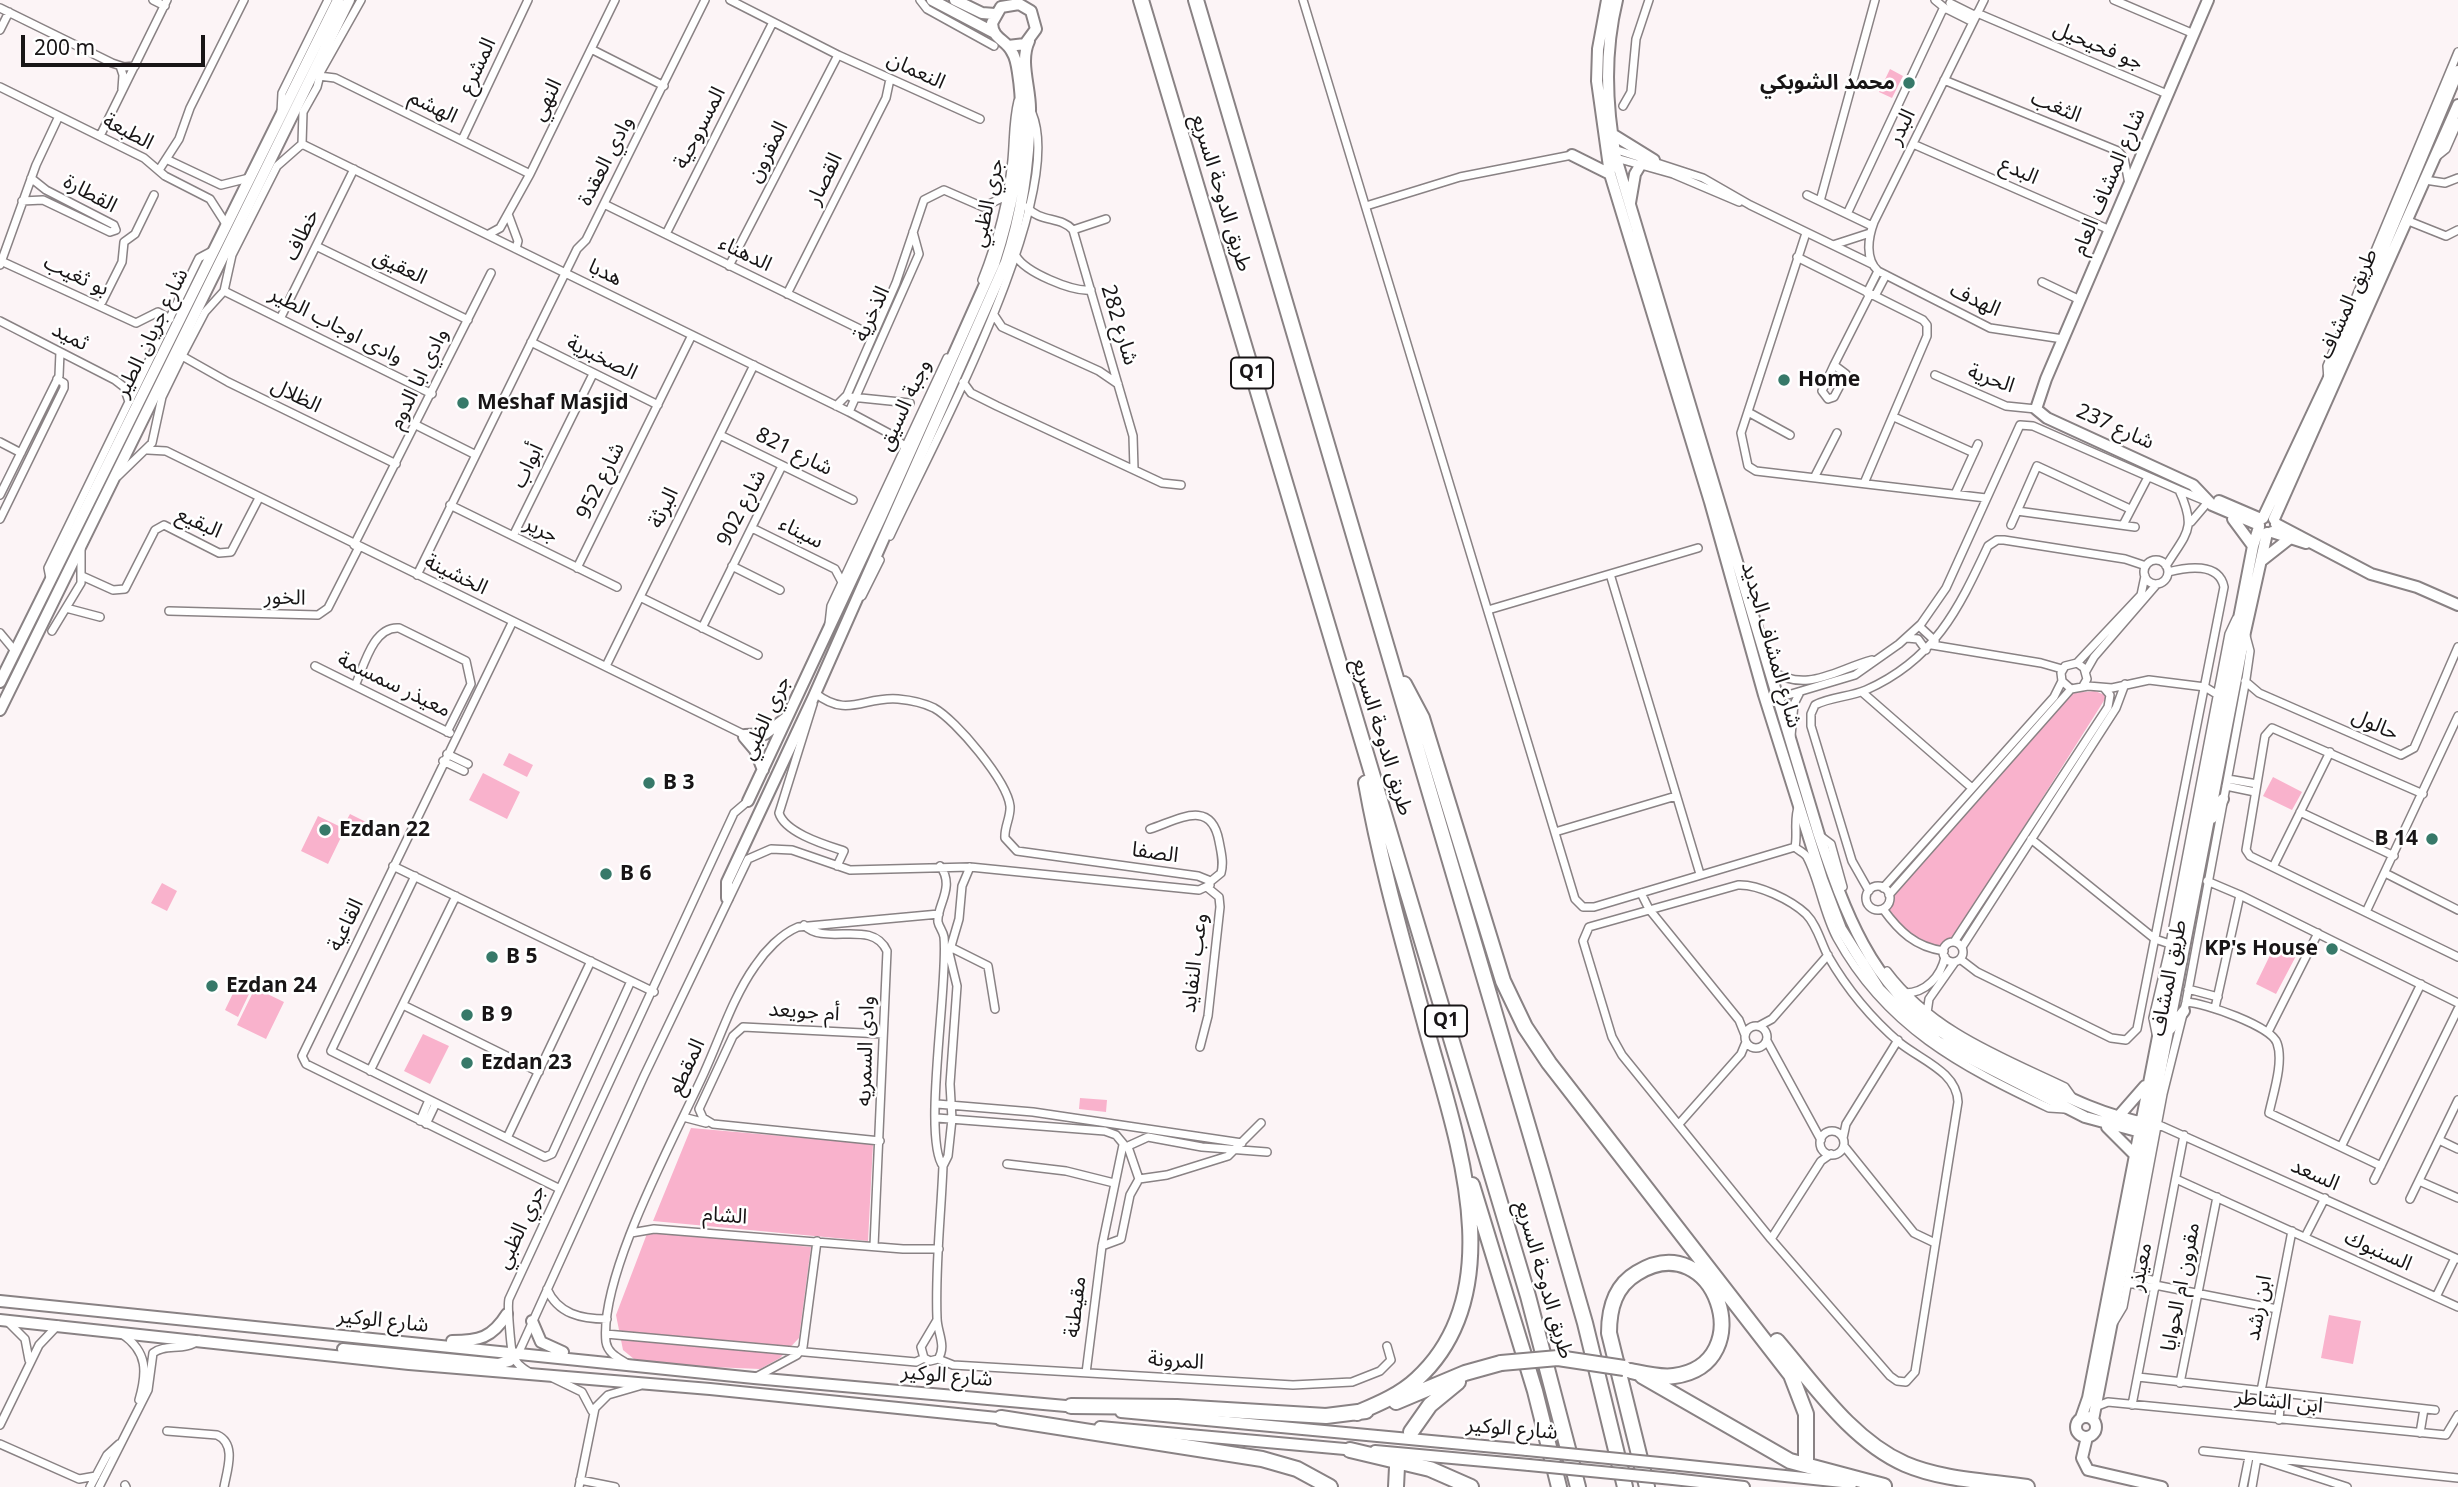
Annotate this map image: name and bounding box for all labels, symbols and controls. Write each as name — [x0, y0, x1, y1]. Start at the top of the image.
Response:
street label: جو فحيحيل — [2049, 16, 2147, 76]
scale bar — [24, 21, 208, 65]
text: 200 m — [34, 33, 95, 61]
street label: المشرع — [454, 34, 502, 98]
street label: النعمان — [883, 47, 949, 95]
place label: محمد الشوبكي — [1760, 70, 1895, 96]
street label: النهي — [526, 75, 568, 125]
marker: محمد الشوبكي — [1901, 75, 1917, 91]
street label: المسروحية — [669, 83, 731, 173]
street label: الهشم — [405, 85, 461, 129]
street label: الثغب — [2027, 86, 2085, 128]
street label: البدر — [1883, 105, 1921, 149]
street label: شارع المشاف العام — [2067, 105, 2151, 259]
street label: الطبعة — [98, 108, 158, 156]
street label: طريق الدوحة السريع — [1185, 111, 1257, 275]
street label: وادي العقدة — [573, 112, 639, 210]
street label: المقرون — [742, 117, 794, 187]
street label: القصار — [802, 149, 848, 209]
street label: البدع — [1996, 151, 2042, 191]
street label: جري الظبي — [966, 156, 1010, 250]
street label: القطارة — [59, 169, 121, 219]
street label: خطاف — [279, 205, 325, 265]
street label: الدهناء — [714, 230, 776, 278]
street label: العقيق — [369, 243, 431, 291]
street label: طريق المشاف — [2313, 245, 2383, 363]
street label: بو ثغيب — [39, 250, 113, 302]
street label: هدبا — [584, 254, 626, 292]
street label: شارع جريان الطير — [110, 264, 194, 402]
street label: الهدف — [1946, 277, 2004, 323]
street label: وادى اوجاب الطير — [265, 282, 407, 370]
street label: الذخرية — [848, 282, 896, 346]
street label: شارع 282 — [1095, 282, 1143, 368]
street label: ثميد — [48, 317, 92, 357]
street label: وادي ابا الدوم — [384, 324, 454, 434]
street label: الصخبرية — [563, 330, 641, 386]
street label: وجبة السيق — [873, 355, 937, 455]
road number: Q1 — [1231, 358, 1273, 388]
street label: الحرية — [1964, 359, 2018, 399]
place label: Home — [1798, 367, 1860, 393]
marker: Home — [1776, 372, 1792, 388]
street label: الظلال — [267, 373, 325, 419]
place label: Meshaf Masjid — [477, 390, 628, 416]
marker: Meshaf Masjid — [455, 395, 471, 411]
street label: شارع 237 — [2072, 399, 2158, 455]
street label: شارع 821 — [751, 423, 837, 481]
street label: شارع 952 — [572, 438, 630, 524]
street label: أبواب — [507, 440, 549, 492]
street label: شارع 902 — [712, 466, 772, 550]
street label: البرثة — [644, 484, 684, 532]
street label: البقيع — [172, 502, 226, 544]
street label: جرير — [520, 511, 562, 549]
street label: سيناء — [775, 511, 827, 555]
street label: الخشينة — [420, 549, 492, 601]
street label: شارع المشاف الجديد — [1735, 559, 1807, 731]
street label: الخور — [264, 585, 306, 611]
street label: معيذر سمسمة — [333, 647, 455, 723]
street label: طريق الدوحة السريع — [1346, 655, 1418, 819]
street label: جري الظبي — [736, 672, 796, 764]
street label: حالول — [2348, 704, 2402, 746]
place label: B 3 — [663, 770, 694, 796]
marker: B 3 — [641, 775, 657, 791]
place label: Ezdan 22 — [339, 817, 430, 843]
marker: Ezdan 22 — [317, 822, 333, 838]
place label: B 14 — [2375, 826, 2418, 852]
marker: B 14 — [2424, 831, 2440, 847]
street label: الصفا — [1130, 837, 1180, 869]
place label: B 6 — [620, 861, 651, 887]
marker: B 6 — [598, 866, 614, 882]
street label: القاعية — [322, 895, 370, 955]
street label: وعب النفايد — [1176, 912, 1214, 1014]
street label: طريق المشاف — [2145, 918, 2193, 1038]
place label: KP's House — [2204, 936, 2318, 962]
marker: KP's House — [2324, 941, 2340, 957]
place label: B 5 — [506, 944, 537, 970]
marker: B 5 — [484, 949, 500, 965]
place label: Ezdan 24 — [226, 973, 317, 999]
marker: Ezdan 24 — [204, 978, 220, 994]
street label: وادى السمريه — [851, 995, 881, 1107]
street label: أم جويعد — [768, 997, 840, 1027]
place label: B 9 — [481, 1002, 512, 1028]
road number: Q1 — [1425, 1006, 1467, 1036]
marker: B 9 — [459, 1007, 475, 1023]
street label: المقطع — [663, 1035, 711, 1099]
place label: Ezdan 23 — [481, 1050, 572, 1076]
marker: Ezdan 23 — [459, 1055, 475, 1071]
street label: السعد — [2287, 1153, 2343, 1197]
street label: جري الظبي — [491, 1181, 551, 1273]
street label: طريق الدوحة السريع — [1509, 1198, 1579, 1362]
street label: الشام — [702, 1202, 748, 1230]
street label: مقرون ام الحوايا — [2156, 1220, 2206, 1354]
street label: السنبوك — [2340, 1225, 2416, 1277]
street label: معيذر — [2124, 1241, 2158, 1293]
street label: ابن رشد — [2240, 1273, 2278, 1343]
street label: مقيطنة — [1060, 1275, 1092, 1339]
street label: شارع الوكير — [336, 1304, 430, 1338]
street label: المرونة — [1147, 1346, 1205, 1376]
street label: شارع الوكير — [900, 1359, 994, 1393]
street label: ابن الشاطر — [2234, 1385, 2324, 1419]
street label: شارع الوكير — [1465, 1412, 1559, 1446]

